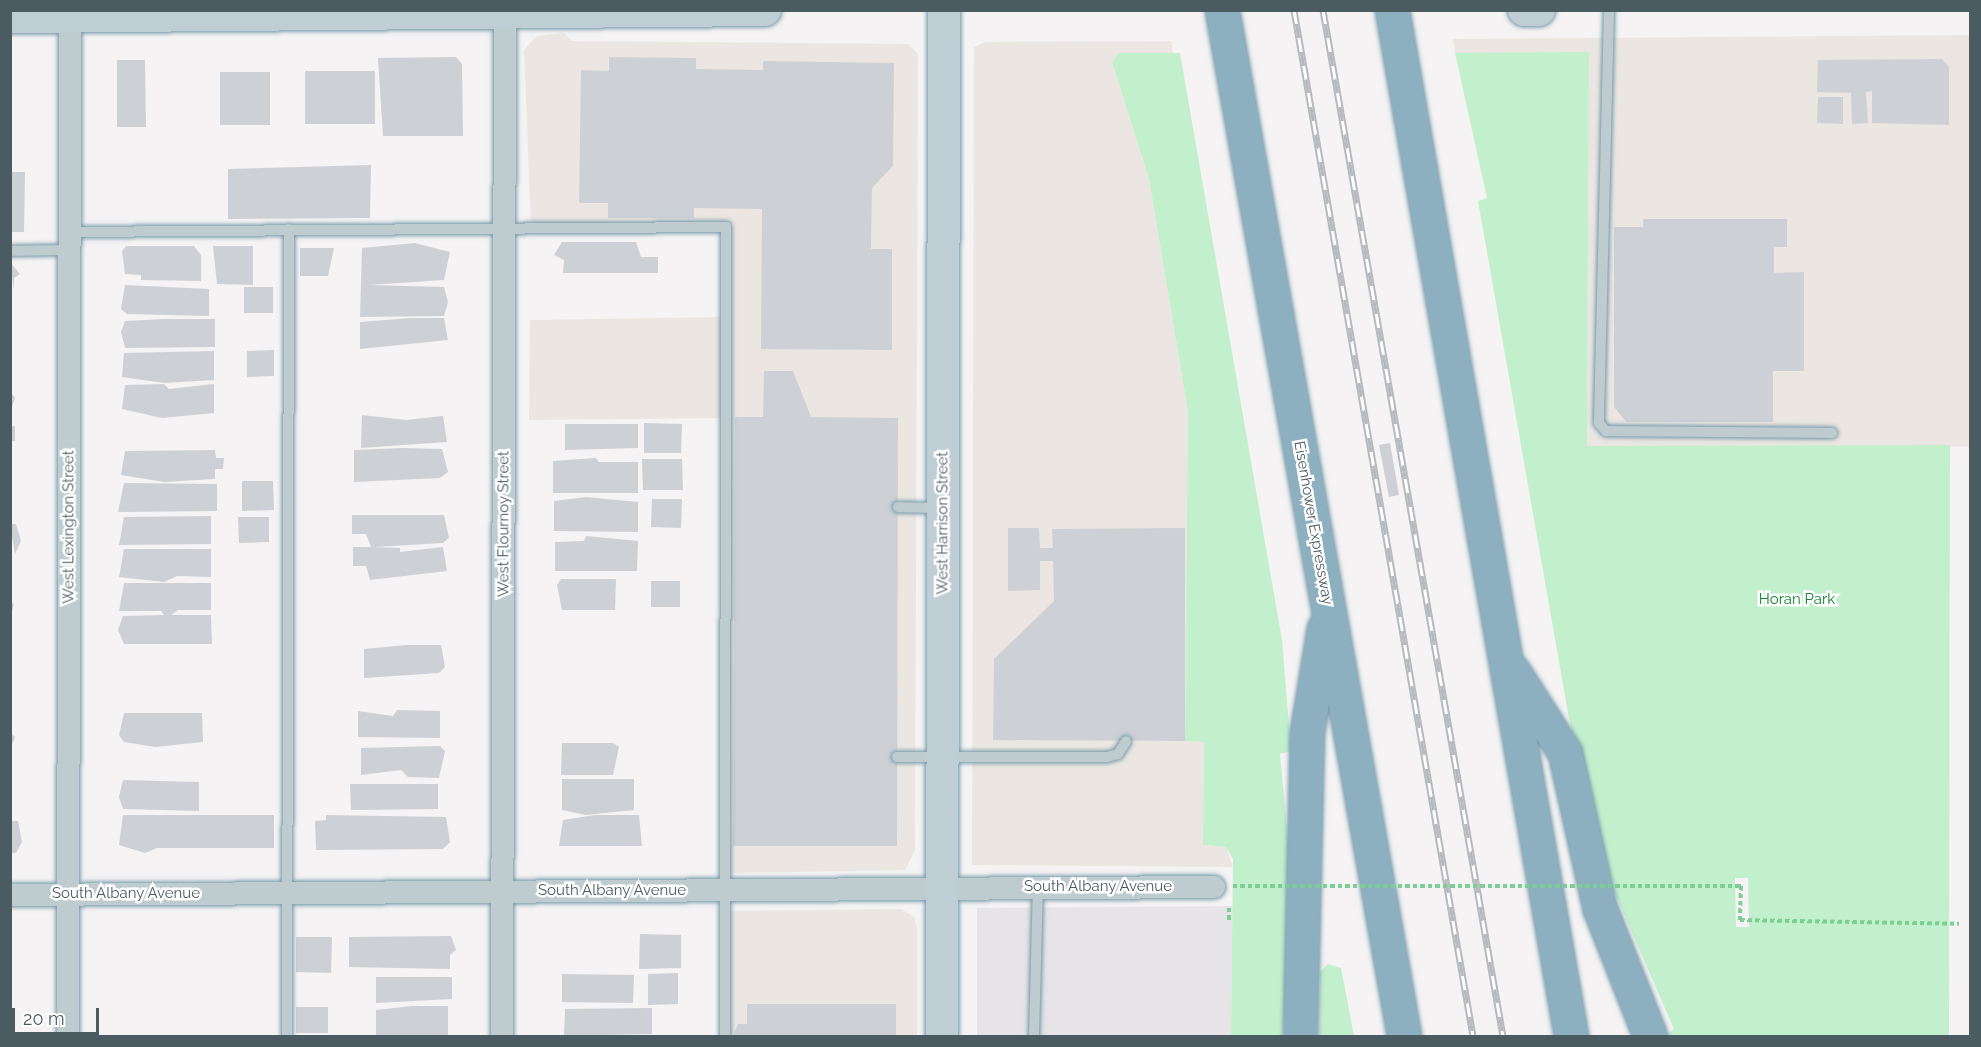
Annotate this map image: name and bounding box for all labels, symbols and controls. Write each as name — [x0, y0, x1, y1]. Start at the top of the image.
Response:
street label: Eisenhower Expressway — [1290, 439, 1336, 607]
street label: West Lexington Street — [60, 450, 78, 604]
street label: West Flournoy Street — [495, 451, 513, 597]
street label: West Harrison Street — [934, 452, 952, 594]
park label: Horan Park — [1759, 591, 1835, 609]
street label: South Albany Avenue — [1023, 878, 1173, 896]
street label: South Albany Avenue — [537, 882, 687, 900]
street label: South Albany Avenue — [51, 885, 201, 903]
scale bar — [15, 996, 102, 1034]
text: 20 m — [23, 1008, 65, 1029]

